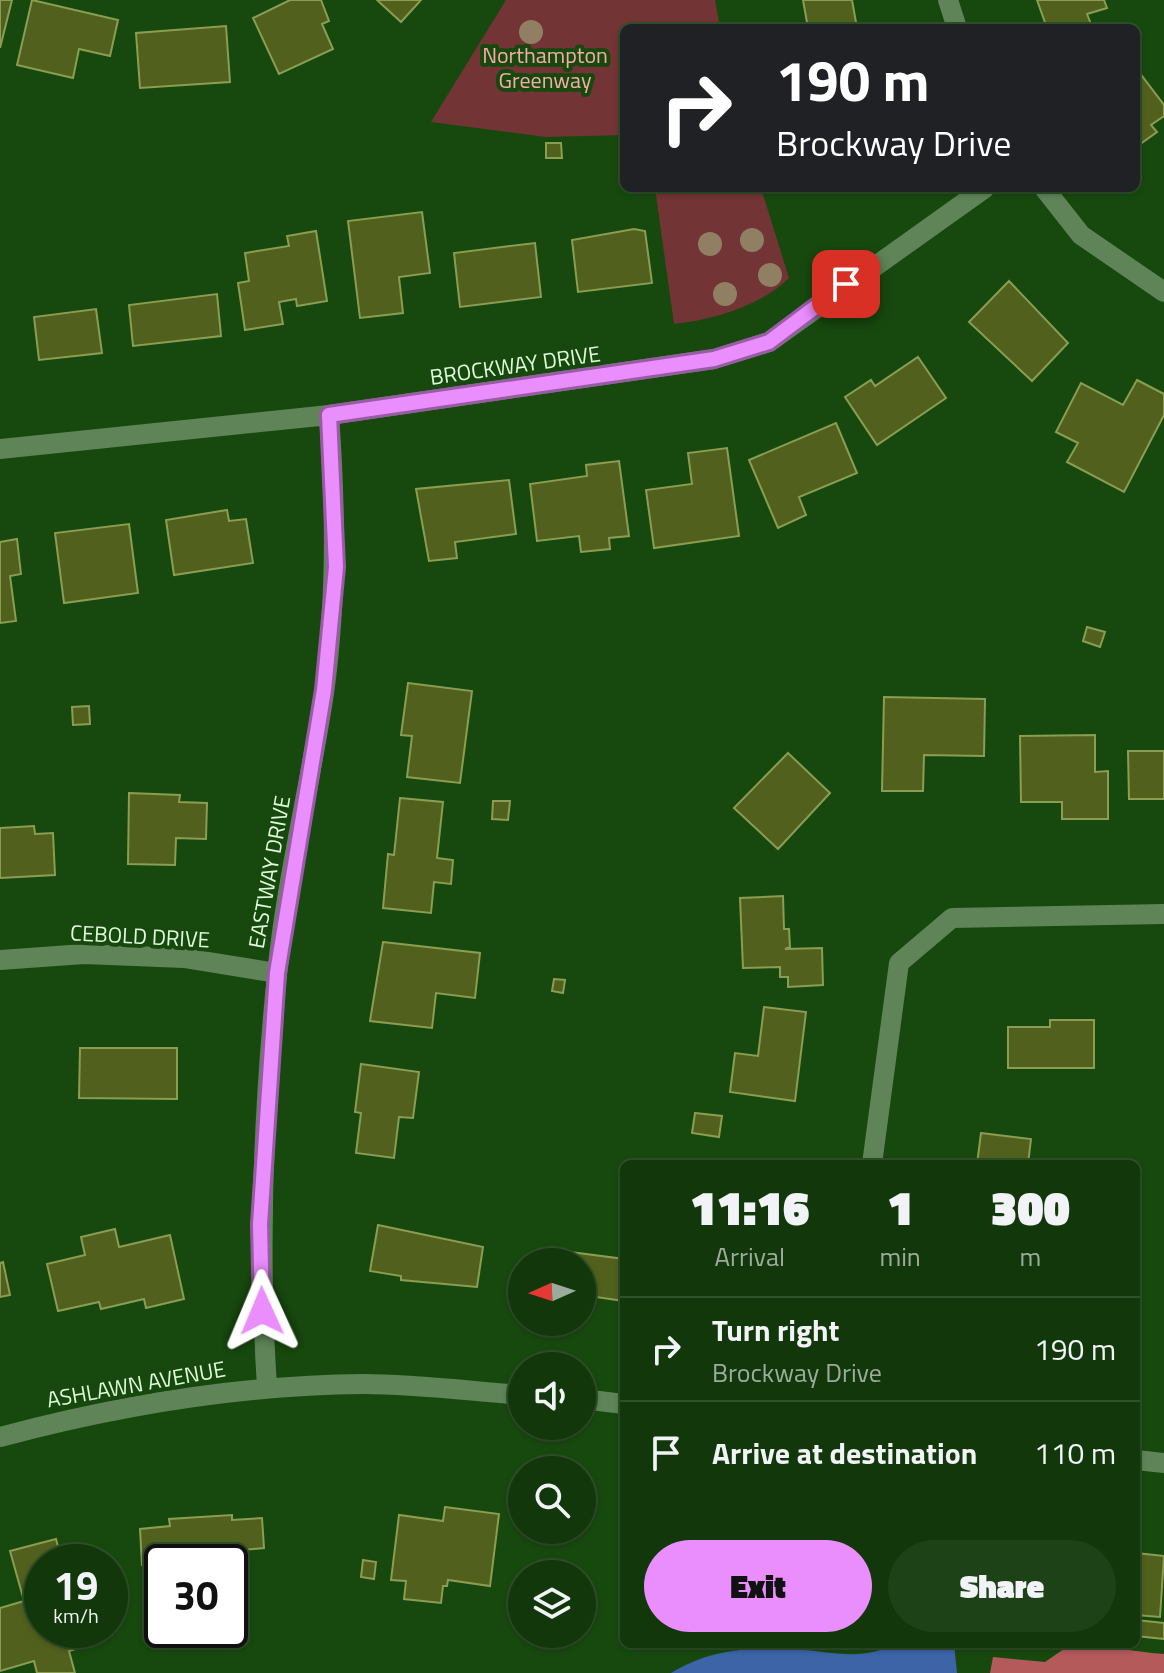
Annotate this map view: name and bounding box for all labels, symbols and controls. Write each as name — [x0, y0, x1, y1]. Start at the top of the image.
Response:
park label: Northampton Greenway — [482, 38, 608, 97]
text: 190 m — [776, 38, 929, 123]
icon: right — [644, 56, 748, 160]
text: Brockway Drive — [776, 115, 1011, 170]
pin — [812, 250, 880, 318]
icon: arrive — [824, 262, 868, 306]
street label: BROCKWAY DRIVE — [427, 336, 603, 394]
street label: EASTWAY DRIVE — [239, 793, 299, 951]
street label: CEBOLD DRIVE — [69, 915, 211, 957]
text: 11:16 — [690, 1171, 809, 1244]
text: 1 — [887, 1171, 913, 1244]
text: 300 — [991, 1171, 1070, 1244]
text: Arrival — [714, 1237, 785, 1276]
text: min — [879, 1237, 921, 1276]
text: m — [1020, 1237, 1041, 1276]
north arrow — [508, 1248, 596, 1336]
map controls — [508, 1248, 596, 1648]
position arrow — [220, 1269, 304, 1353]
text: Turn right — [712, 1307, 840, 1353]
text: 190 m — [1034, 1326, 1116, 1372]
icon: right — [644, 1327, 688, 1371]
street label: ASHLAWN AVENUE — [44, 1352, 228, 1416]
button: sound — [508, 1352, 596, 1440]
text: Brockway Drive — [712, 1353, 882, 1392]
text: Arrive at destination — [712, 1430, 977, 1476]
text: 110 m — [1034, 1430, 1116, 1476]
icon: arrive — [644, 1431, 688, 1475]
button: search — [508, 1456, 596, 1544]
button: Exit — [644, 1540, 872, 1632]
button: Share — [888, 1540, 1116, 1632]
speed limit sign: 30 — [144, 1544, 248, 1648]
text: 19 — [54, 1555, 98, 1616]
button: layers — [508, 1560, 596, 1648]
text: km/h — [53, 1600, 99, 1631]

